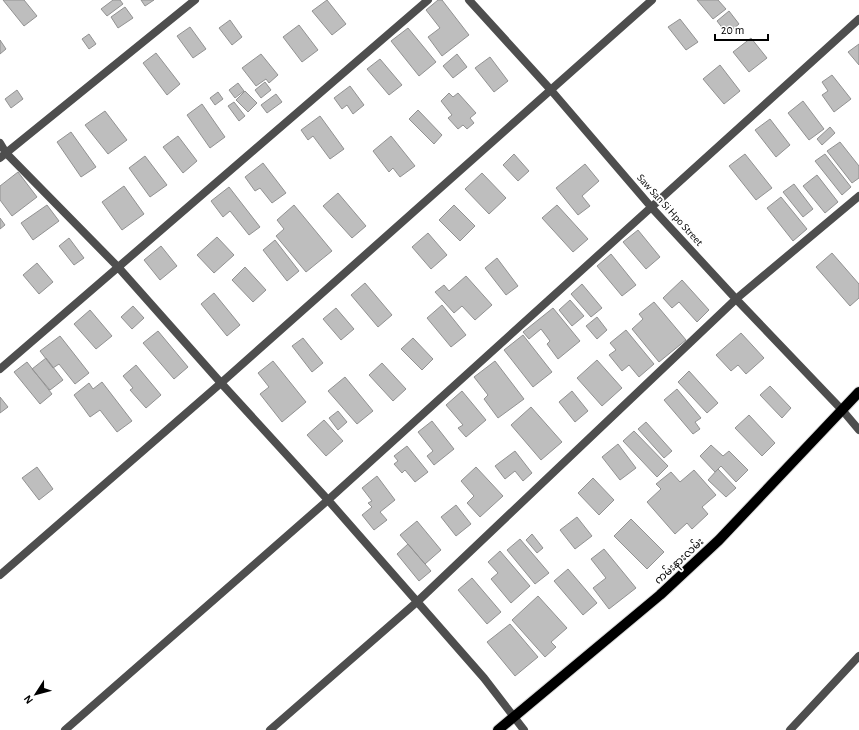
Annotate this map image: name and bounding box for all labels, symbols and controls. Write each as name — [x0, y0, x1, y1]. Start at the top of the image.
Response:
scale bar — [715, 16, 768, 42]
text: 20 m — [721, 24, 744, 36]
street label: Saw San Si Hpo Street — [635, 172, 705, 248]
street label: ကမ်းနားလမ်း — [651, 534, 708, 588]
north arrow — [16, 674, 56, 714]
text: N — [22, 693, 35, 706]

